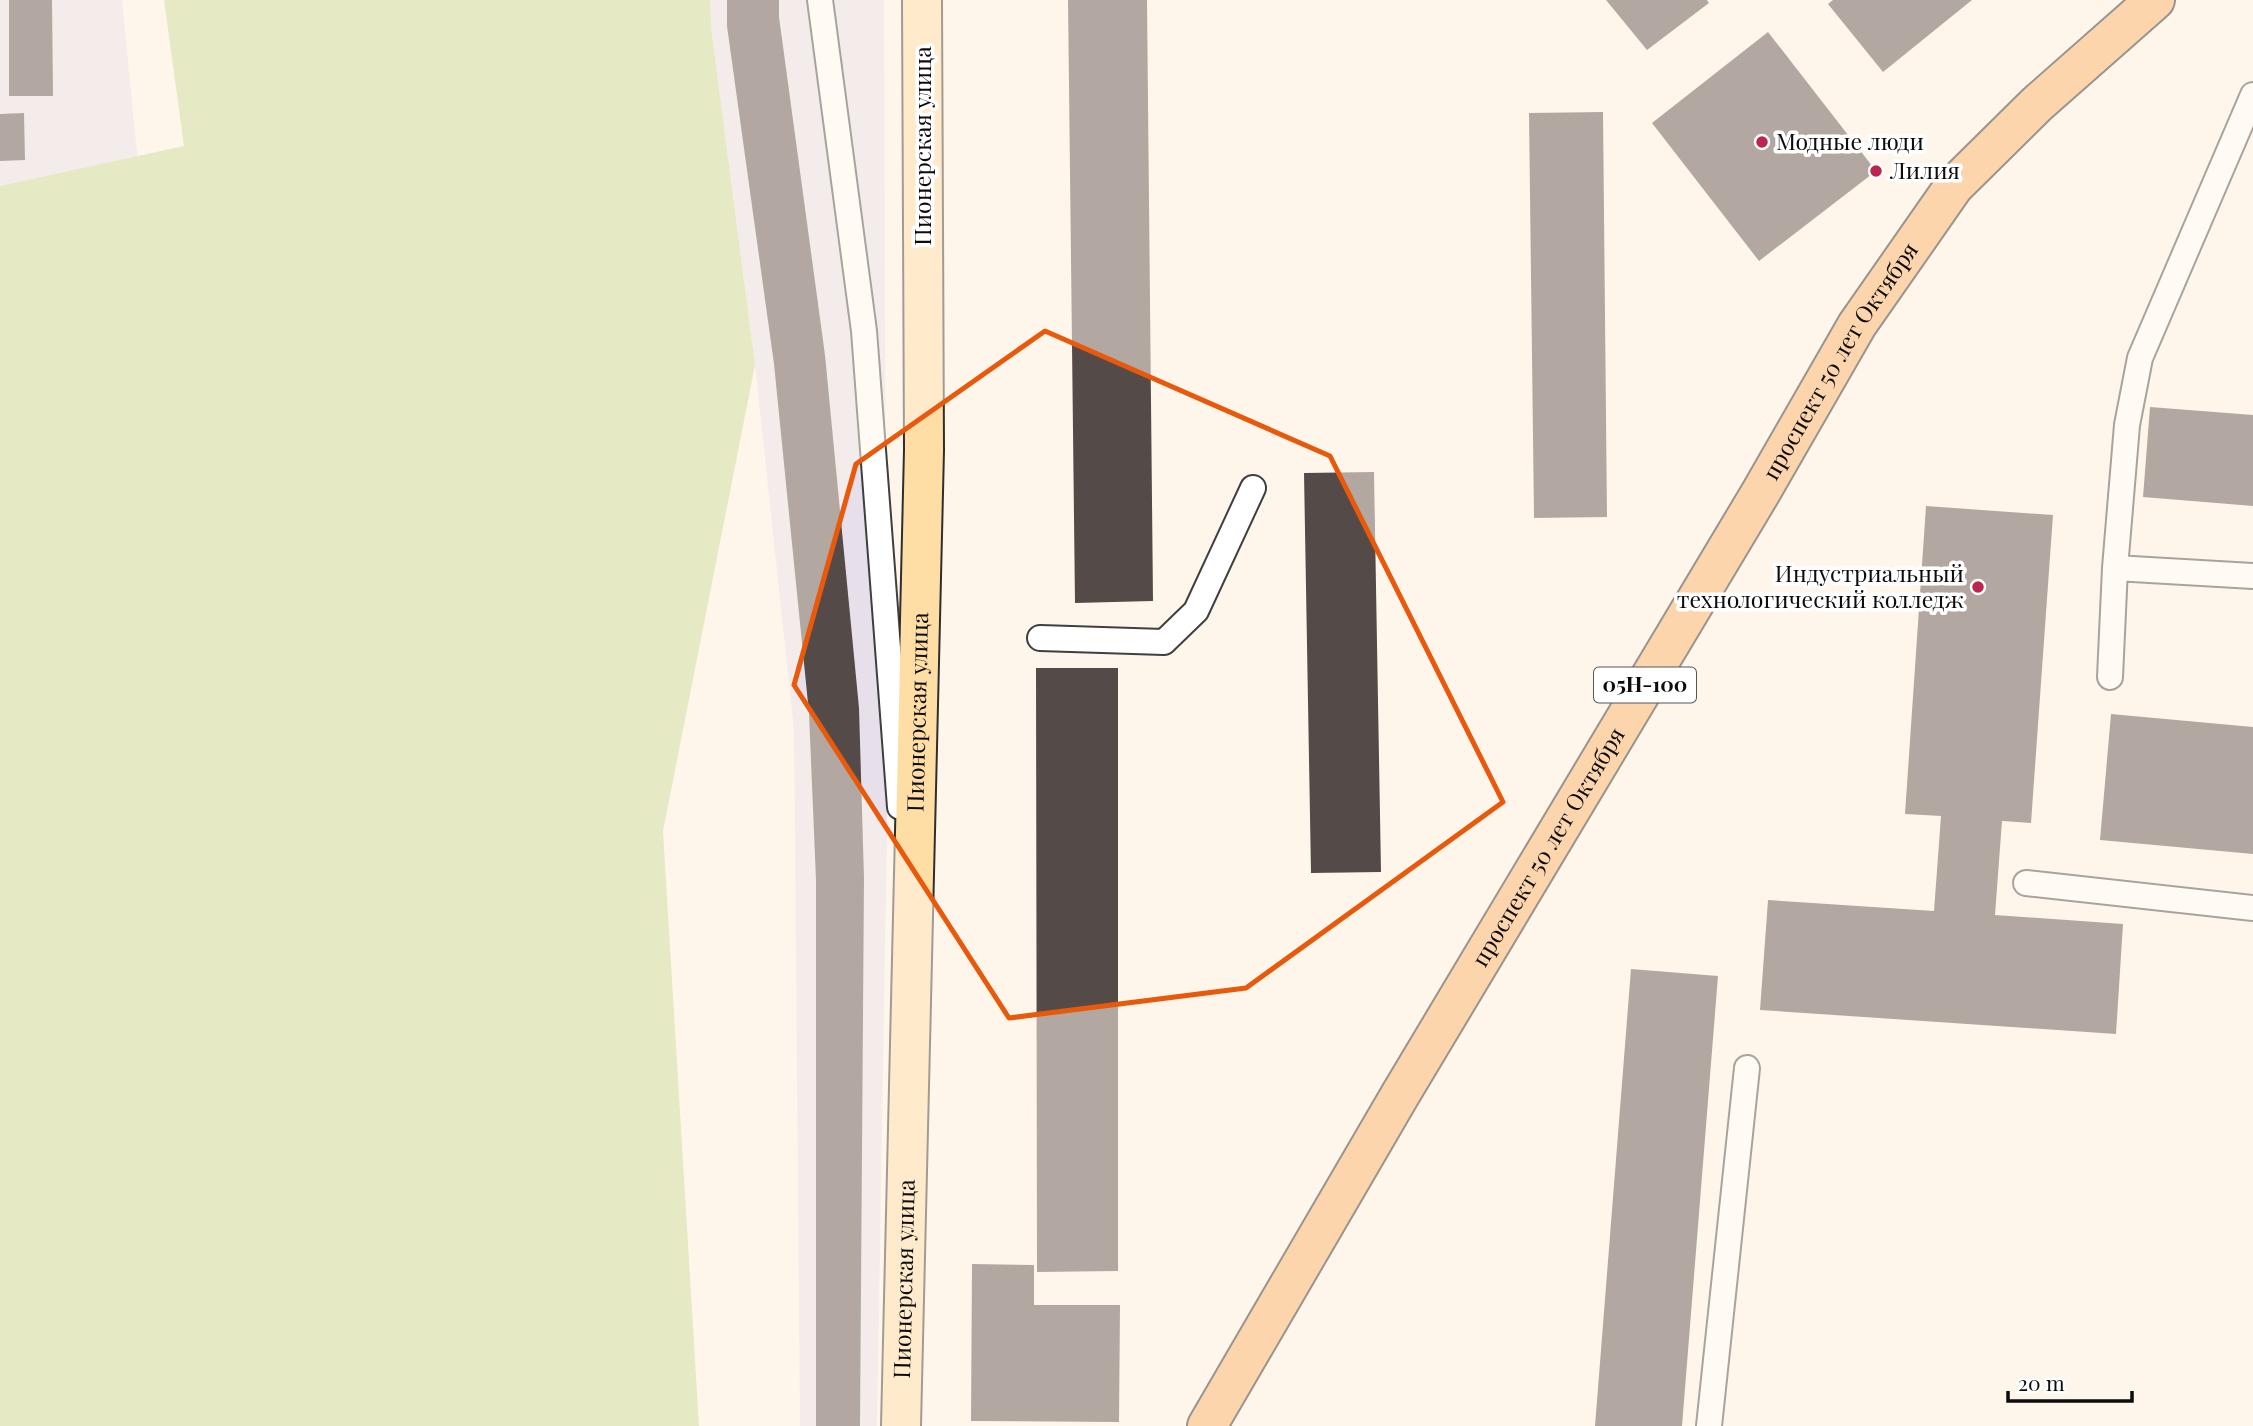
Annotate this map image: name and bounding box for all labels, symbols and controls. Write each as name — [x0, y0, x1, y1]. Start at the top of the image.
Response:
street label: Пионерская улица — [906, 46, 937, 246]
place label: Модные люди — [1776, 125, 1924, 156]
marker: Модные люди — [1754, 134, 1770, 150]
place label: Лилия — [1889, 154, 1960, 185]
marker: Лилия — [1868, 163, 1884, 179]
street label: проспект 50 лет Октября — [1754, 236, 1924, 485]
place label: Индустриальный технологический колледж — [1677, 557, 1964, 614]
marker: Индустриальный технологический колледж — [1970, 579, 1986, 595]
street label: Пионерская улица — [898, 612, 934, 812]
road number: 05Н-100 — [1594, 668, 1696, 702]
street label: проспект 50 лет Октября — [1464, 721, 1631, 972]
street label: Пионерская улица — [885, 1178, 921, 1379]
scale bar — [2008, 1360, 2132, 1404]
text: 20 m — [2018, 1368, 2065, 1396]

